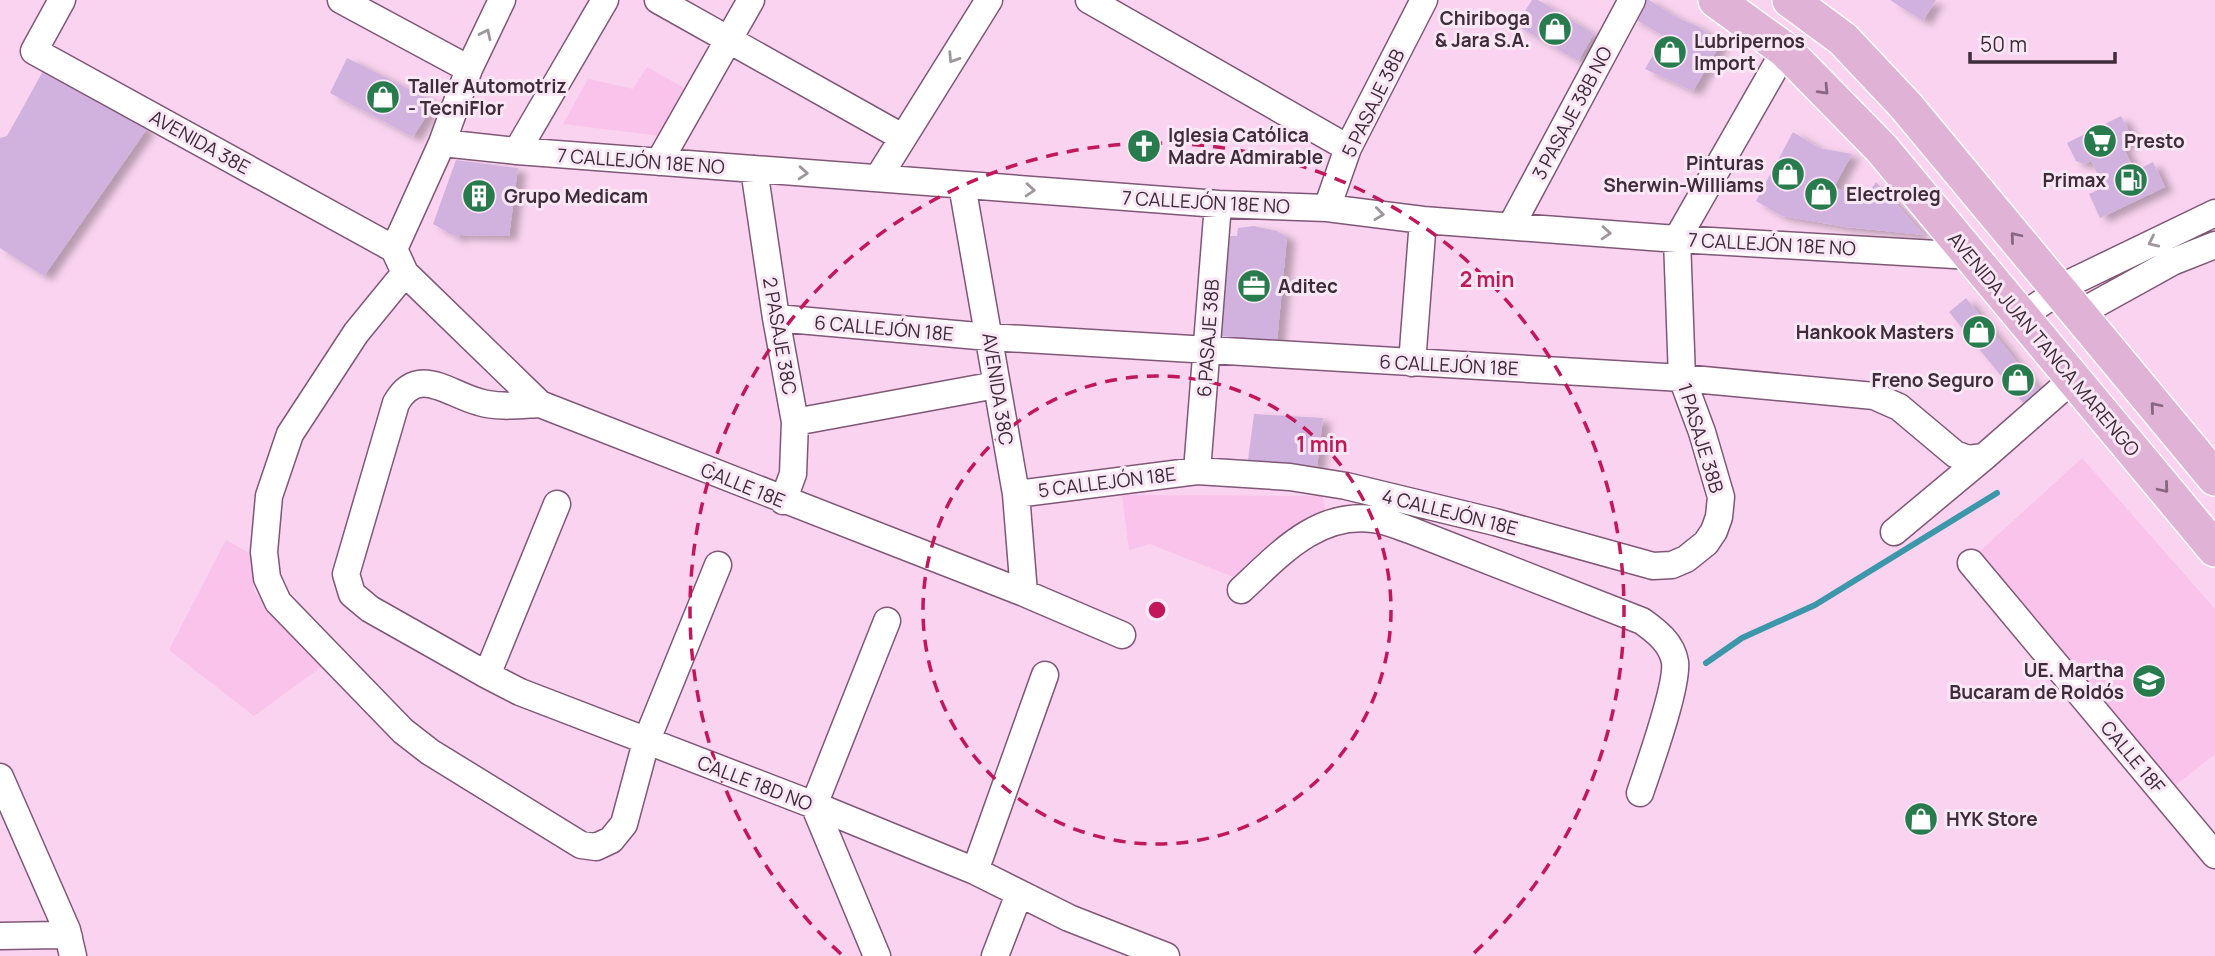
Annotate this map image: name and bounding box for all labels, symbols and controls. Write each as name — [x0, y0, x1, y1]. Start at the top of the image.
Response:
place label: Chiriboga & Jara S.A. — [1435, 5, 1530, 53]
shop icon: Chiriboga & Jara S.A. — [1536, 10, 1574, 48]
scale bar — [1970, 21, 2115, 65]
place label: Lubripernos Import — [1694, 28, 1805, 76]
one-way arrow — [477, 29, 491, 41]
text: 50 m — [1980, 30, 2027, 58]
shop icon: Lubripernos Import — [1651, 33, 1689, 71]
street label: 3 PASAJE 38B NO — [1526, 42, 1618, 184]
street label: 5 PASAJE 38B — [1336, 44, 1411, 161]
one-way arrow — [948, 50, 961, 63]
place label: Taller Automotriz - TecniFlor — [408, 73, 567, 121]
shop icon: Taller Automotriz - TecniFlor — [364, 78, 402, 116]
one-way arrow — [1816, 82, 1829, 95]
street label: AVENIDA 38E — [145, 104, 255, 180]
place label: Iglesia Católica Madre Admirable — [1168, 122, 1323, 170]
supermarket icon: Presto — [2081, 122, 2119, 160]
church icon: Iglesia Católica Madre Admirable — [1125, 127, 1163, 165]
place label: Presto — [2124, 128, 2185, 154]
street label: 7 CALLEJÓN 18E NO — [556, 142, 726, 180]
place label: Pinturas Sherwin-Williams — [1603, 150, 1764, 198]
shop icon: Pinturas Sherwin-Williams — [1769, 155, 1807, 193]
fuel station icon: Primax — [2112, 161, 2150, 199]
one-way arrow — [798, 165, 809, 180]
place label: Primax — [2042, 167, 2106, 193]
shop icon: Electroleg — [1802, 175, 1840, 213]
building icon: Grupo Medicam — [460, 177, 498, 215]
place label: Electroleg — [1846, 181, 1941, 207]
one-way arrow — [1025, 182, 1036, 197]
place label: Grupo Medicam — [504, 183, 648, 209]
street label: 7 CALLEJÓN 18E NO — [1121, 185, 1291, 219]
one-way arrow — [1373, 207, 1385, 222]
one-way arrow — [1601, 225, 1612, 240]
street label: AVENIDA JUAN TANCA MARENGO — [1942, 226, 2146, 462]
street label: 7 CALLEJÓN 18E NO — [1687, 227, 1857, 261]
one-way arrow — [2011, 232, 2024, 244]
one-way arrow — [2148, 234, 2160, 248]
text: 2 min — [1460, 265, 1514, 293]
office icon: Aditec — [1235, 267, 1273, 305]
place label: Aditec — [1278, 273, 1338, 299]
street label: 2 PASAJE 38C — [757, 275, 803, 397]
street label: 6 PASAJE 38B — [1191, 278, 1225, 398]
street label: 6 CALLEJÓN 18E — [813, 309, 955, 347]
shop icon: Hankook Masters — [1960, 313, 1998, 351]
place label: Hankook Masters — [1796, 319, 1954, 345]
street label: AVENIDA 38C — [976, 331, 1020, 447]
street label: 6 CALLEJÓN 18E — [1379, 348, 1519, 382]
shop icon: Freno Seguro — [1999, 361, 2037, 399]
place label: Freno Seguro — [1872, 367, 1994, 393]
street label: 1 PASAJE 38B — [1672, 380, 1730, 497]
one-way arrow — [2151, 402, 2164, 414]
text: 1 min — [1296, 430, 1348, 458]
street label: CALLE 18E — [697, 456, 789, 514]
street label: 5 CALLEJÓN 18E — [1036, 461, 1178, 503]
one-way arrow — [2156, 479, 2168, 492]
street label: 4 CALLEJÓN 18E — [1379, 483, 1521, 541]
centre of rings — [1145, 598, 1169, 622]
place label: UE. Martha Bucaram de Roldós — [1949, 657, 2124, 705]
school or university icon: UE. Martha Bucaram de Roldós — [2130, 662, 2168, 700]
street label: CALLE 18F — [2095, 715, 2171, 799]
street label: CALLE 18D NO — [694, 749, 816, 817]
shop icon: HYK Store — [1902, 800, 1940, 838]
place label: HYK Store — [1946, 806, 2038, 832]

